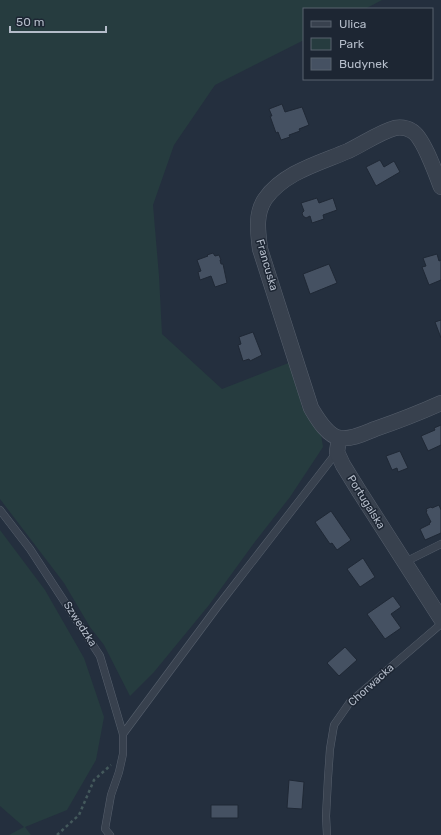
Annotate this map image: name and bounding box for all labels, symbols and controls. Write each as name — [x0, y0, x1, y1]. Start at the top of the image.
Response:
scale bar — [10, 8, 106, 34]
legend — [303, 8, 433, 80]
text: 50 m — [16, 15, 44, 29]
text: Ulica — [339, 17, 366, 31]
text: Park — [339, 37, 365, 51]
text: Budynek — [339, 57, 389, 71]
street label: Francuska — [253, 238, 281, 292]
street label: Portugalska — [344, 473, 388, 531]
street label: Szwedzka — [61, 599, 99, 649]
street label: Chorwacka — [345, 661, 397, 709]

